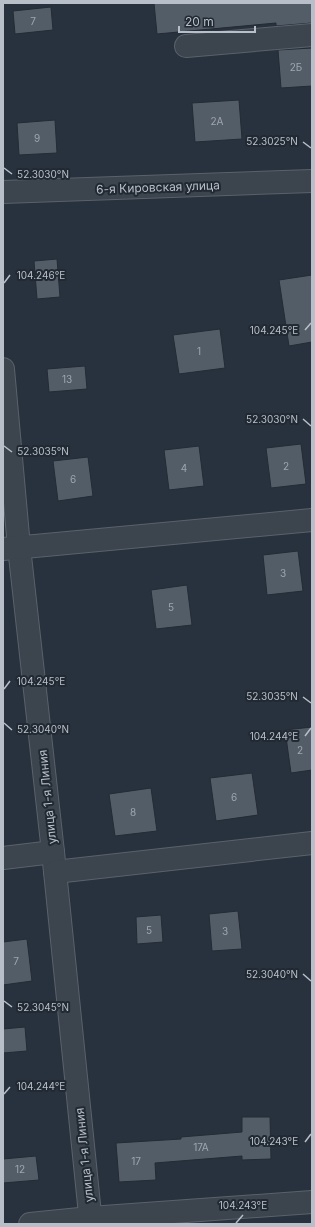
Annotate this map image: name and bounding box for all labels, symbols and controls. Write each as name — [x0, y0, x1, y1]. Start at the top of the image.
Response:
scale bar — [179, 8, 255, 34]
text: 20 m — [185, 14, 214, 29]
house number: 7 — [30, 15, 36, 27]
house number: 2Б — [290, 61, 302, 73]
house number: 2А — [211, 115, 224, 127]
house number: 9 — [34, 132, 40, 144]
text: 52.3025°N — [246, 135, 298, 147]
text: 52.3030°N — [17, 168, 69, 180]
street label: 6-я Кировская улица — [96, 177, 220, 197]
text: 104.246°E — [17, 269, 65, 281]
text: 104.245°E — [250, 324, 298, 336]
house number: 1 — [197, 345, 201, 357]
house number: 13 — [62, 373, 72, 385]
text: 52.3030°N — [246, 413, 298, 425]
text: 52.3035°N — [17, 445, 69, 457]
house number: 2 — [283, 460, 289, 472]
house number: 4 — [181, 462, 187, 474]
house number: 6 — [70, 473, 76, 485]
house number: 3 — [280, 567, 286, 579]
house number: 5 — [168, 601, 174, 613]
text: 104.245°E — [17, 675, 65, 687]
text: 52.3035°N — [246, 690, 298, 702]
text: 52.3040°N — [17, 723, 69, 735]
text: 104.244°E — [250, 730, 298, 742]
house number: 2 — [297, 744, 303, 756]
street label: улица 1-я Линия — [35, 749, 59, 845]
house number: 6 — [231, 791, 237, 803]
house number: 8 — [130, 806, 136, 818]
house number: 5 — [146, 924, 152, 936]
house number: 3 — [222, 925, 228, 937]
house number: 7 — [13, 955, 19, 967]
text: 52.3040°N — [246, 968, 298, 980]
text: 52.3045°N — [17, 1001, 69, 1013]
text: 104.244°E — [17, 1080, 65, 1092]
street label: улица 1-я Линия — [72, 1107, 96, 1203]
text: 104.243°E — [250, 1135, 298, 1147]
house number: 17А — [193, 1141, 209, 1153]
house number: 17 — [131, 1155, 141, 1167]
house number: 12 — [15, 1163, 25, 1175]
text: 104.243°E — [219, 1199, 267, 1211]

